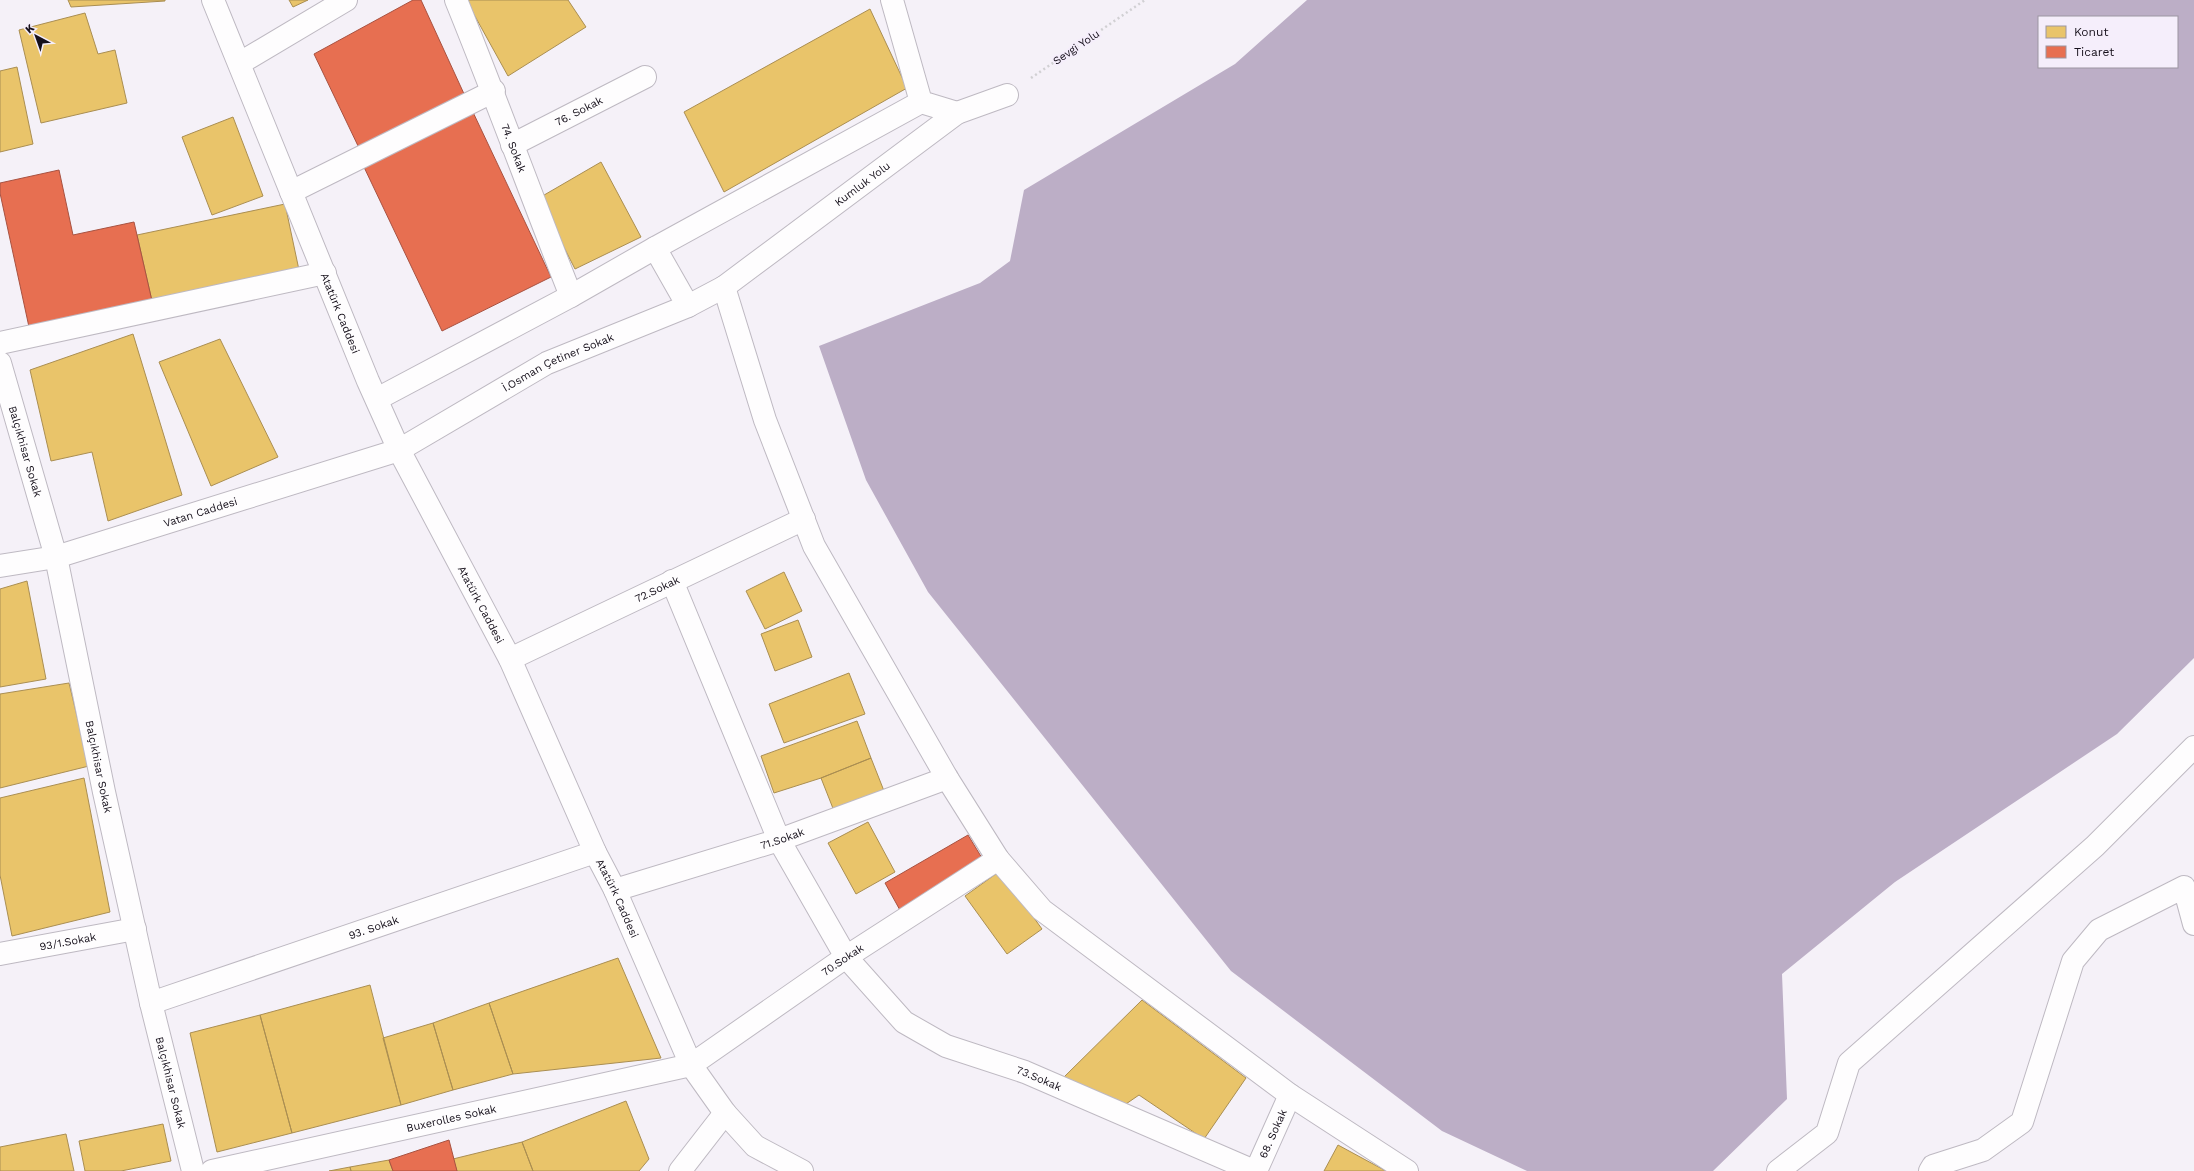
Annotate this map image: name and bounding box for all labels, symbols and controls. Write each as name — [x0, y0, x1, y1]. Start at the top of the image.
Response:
north arrow — [16, 16, 56, 56]
legend — [2038, 16, 2178, 68]
text: K — [23, 21, 37, 36]
text: Konut — [2074, 25, 2108, 39]
street label: Sevgi Yolu — [1051, 27, 1102, 68]
text: Ticaret — [2074, 45, 2114, 59]
street label: 76. Sokak — [553, 94, 605, 129]
street label: 74. Sokak — [498, 122, 529, 174]
street label: Kumluk Yolu — [832, 159, 893, 209]
street label: Atatürk Caddesi — [318, 271, 362, 356]
street label: İ.Osman Çetiner Sokak — [500, 331, 616, 395]
street label: Balçıkhisar Sokak — [6, 404, 44, 499]
street label: Vatan Caddesi — [162, 495, 239, 530]
street label: Atatürk Caddesi — [455, 564, 507, 646]
street label: 72.Sokak — [633, 573, 682, 606]
street label: Balçıkhisar Sokak — [83, 719, 115, 814]
street label: 71.Sokak — [759, 825, 806, 852]
street label: Atatürk Caddesi — [593, 857, 641, 940]
street label: 93. Sokak — [347, 913, 400, 942]
street label: 93/1.Sokak — [39, 930, 97, 954]
street label: 70.Sokak — [819, 941, 866, 979]
street label: Balçıkhisar Sokak — [153, 1035, 188, 1130]
street label: 73.Sokak — [1015, 1064, 1063, 1094]
street label: Buxerolles Sokak — [405, 1102, 498, 1135]
street label: 68. Sokak — [1257, 1107, 1290, 1160]

